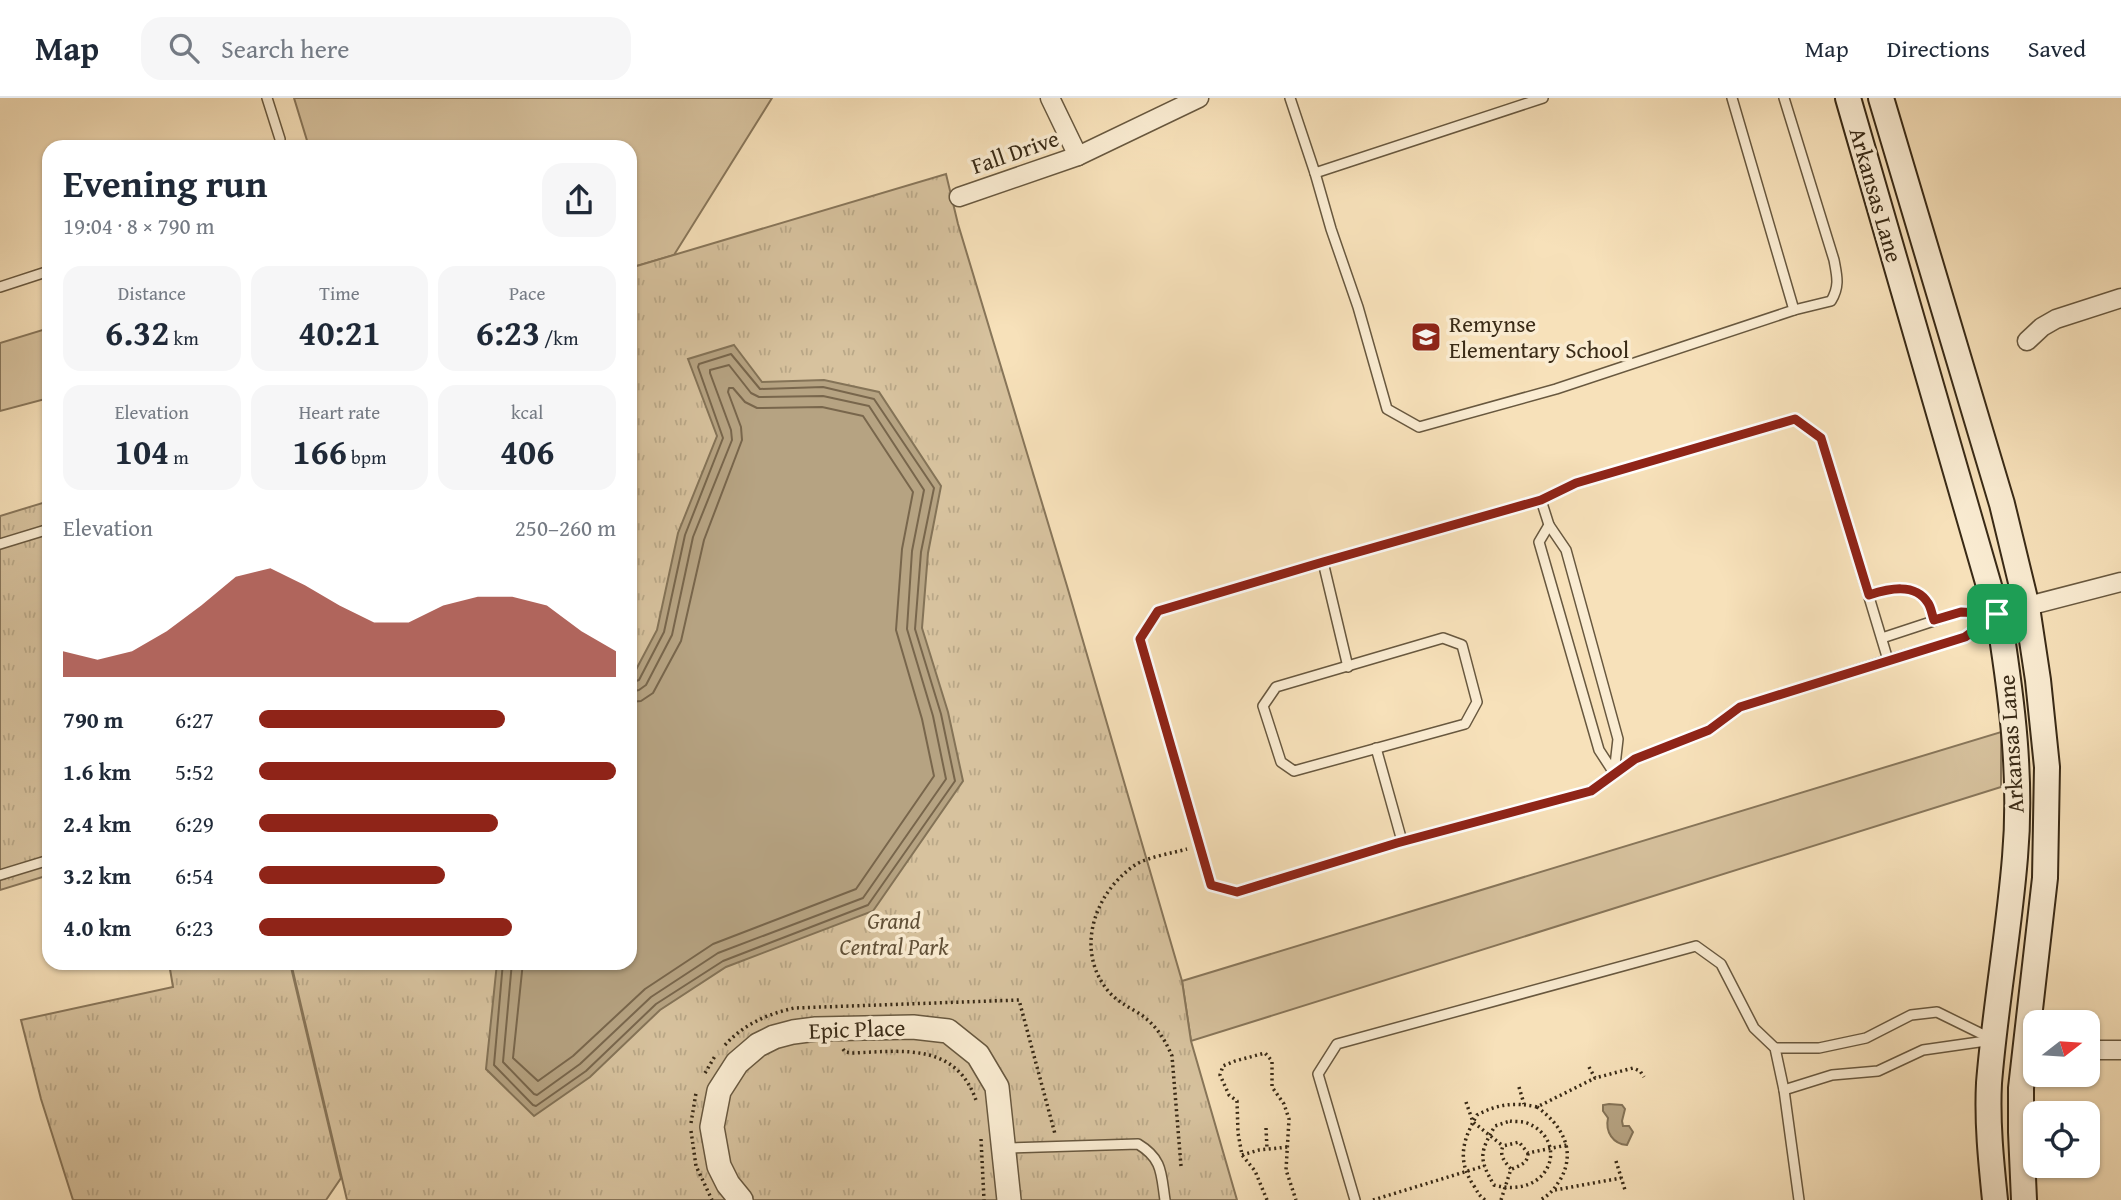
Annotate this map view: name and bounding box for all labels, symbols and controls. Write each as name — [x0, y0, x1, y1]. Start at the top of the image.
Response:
search box — [141, 17, 631, 80]
text: Map — [35, 24, 99, 72]
icon: search — [165, 29, 203, 67]
text: Search here — [221, 29, 349, 68]
text: Map — [1805, 31, 1849, 66]
text: Directions — [1887, 31, 1990, 66]
text: Saved — [2028, 31, 2086, 66]
street label: Fall Drive — [967, 121, 1063, 182]
street label: Arkansas Lane — [1841, 124, 1911, 266]
text: Evening run — [63, 155, 267, 211]
button: share — [542, 163, 616, 237]
text: 19:04 · 8 × 790 m — [63, 209, 215, 242]
text: Distance — [118, 279, 186, 307]
text: Time — [319, 279, 360, 307]
text: Pace — [509, 279, 545, 307]
text: 6.32 — [105, 307, 169, 358]
text: 40:21 — [298, 307, 381, 358]
text: 6:23 — [476, 307, 540, 358]
place label: Remynse Elementary School — [1449, 307, 1629, 366]
school or university icon: Remynse Elementary School — [1409, 320, 1443, 354]
text: km — [169, 324, 199, 352]
text: /km — [540, 324, 578, 352]
text: Elevation — [115, 398, 189, 426]
text: Heart rate — [299, 398, 380, 426]
text: kcal — [511, 398, 543, 426]
text: 104 — [115, 426, 169, 477]
text: 166 — [292, 426, 347, 477]
text: 406 — [500, 426, 554, 477]
text: m — [169, 443, 189, 471]
text: bpm — [347, 443, 387, 471]
text: Elevation — [63, 511, 153, 544]
text: 250–260 m — [515, 511, 616, 544]
pin — [1967, 584, 2027, 644]
icon: arrive — [1978, 595, 2016, 633]
street label: Arkansas Lane — [1989, 674, 2032, 814]
text: 790 m — [63, 703, 124, 736]
text: 6:27 — [175, 703, 214, 736]
text: 1.6 km — [63, 755, 131, 788]
text: 5:52 — [175, 755, 214, 788]
text: 2.4 km — [63, 807, 131, 840]
text: 6:29 — [175, 807, 214, 840]
text: 3.2 km — [63, 859, 131, 892]
text: 6:54 — [175, 859, 214, 892]
park label: Grand Central Park — [839, 904, 949, 963]
text: 4.0 km — [63, 911, 131, 944]
text: 6:23 — [175, 911, 214, 944]
street label: Epic Place — [808, 1010, 906, 1047]
north arrow — [2023, 1010, 2100, 1087]
map controls — [2023, 1010, 2100, 1178]
button: locate — [2023, 1101, 2100, 1178]

